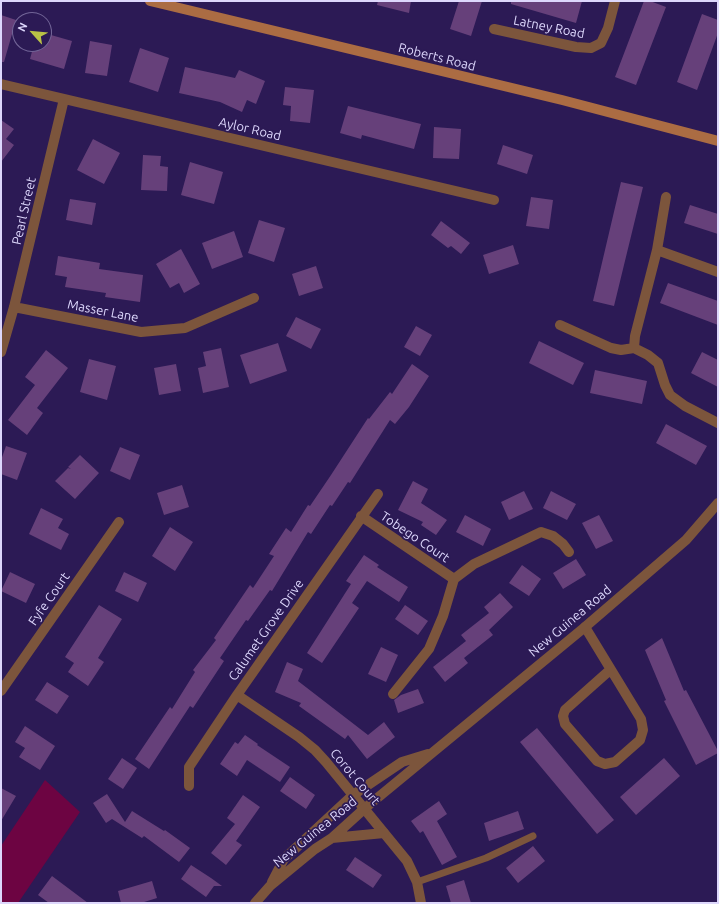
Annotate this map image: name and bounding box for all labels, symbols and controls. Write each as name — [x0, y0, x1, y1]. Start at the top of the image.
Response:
north arrow — [12, 12, 52, 52]
street label: Latney Road — [512, 12, 586, 42]
text: N — [15, 21, 29, 33]
street label: Roberts Road — [397, 40, 477, 74]
street label: Aylor Road — [217, 114, 283, 144]
street label: Pearl Street — [9, 176, 39, 246]
street label: Masser Lane — [66, 296, 140, 326]
street label: Tobego Court — [377, 508, 453, 566]
street label: Fyfe Court — [25, 569, 73, 629]
street label: Calumet Grove Drive — [225, 576, 307, 684]
street label: New Guinea Road — [526, 582, 614, 660]
street label: Corot Court — [327, 745, 383, 809]
street label: New Guinea Road — [270, 794, 360, 870]

